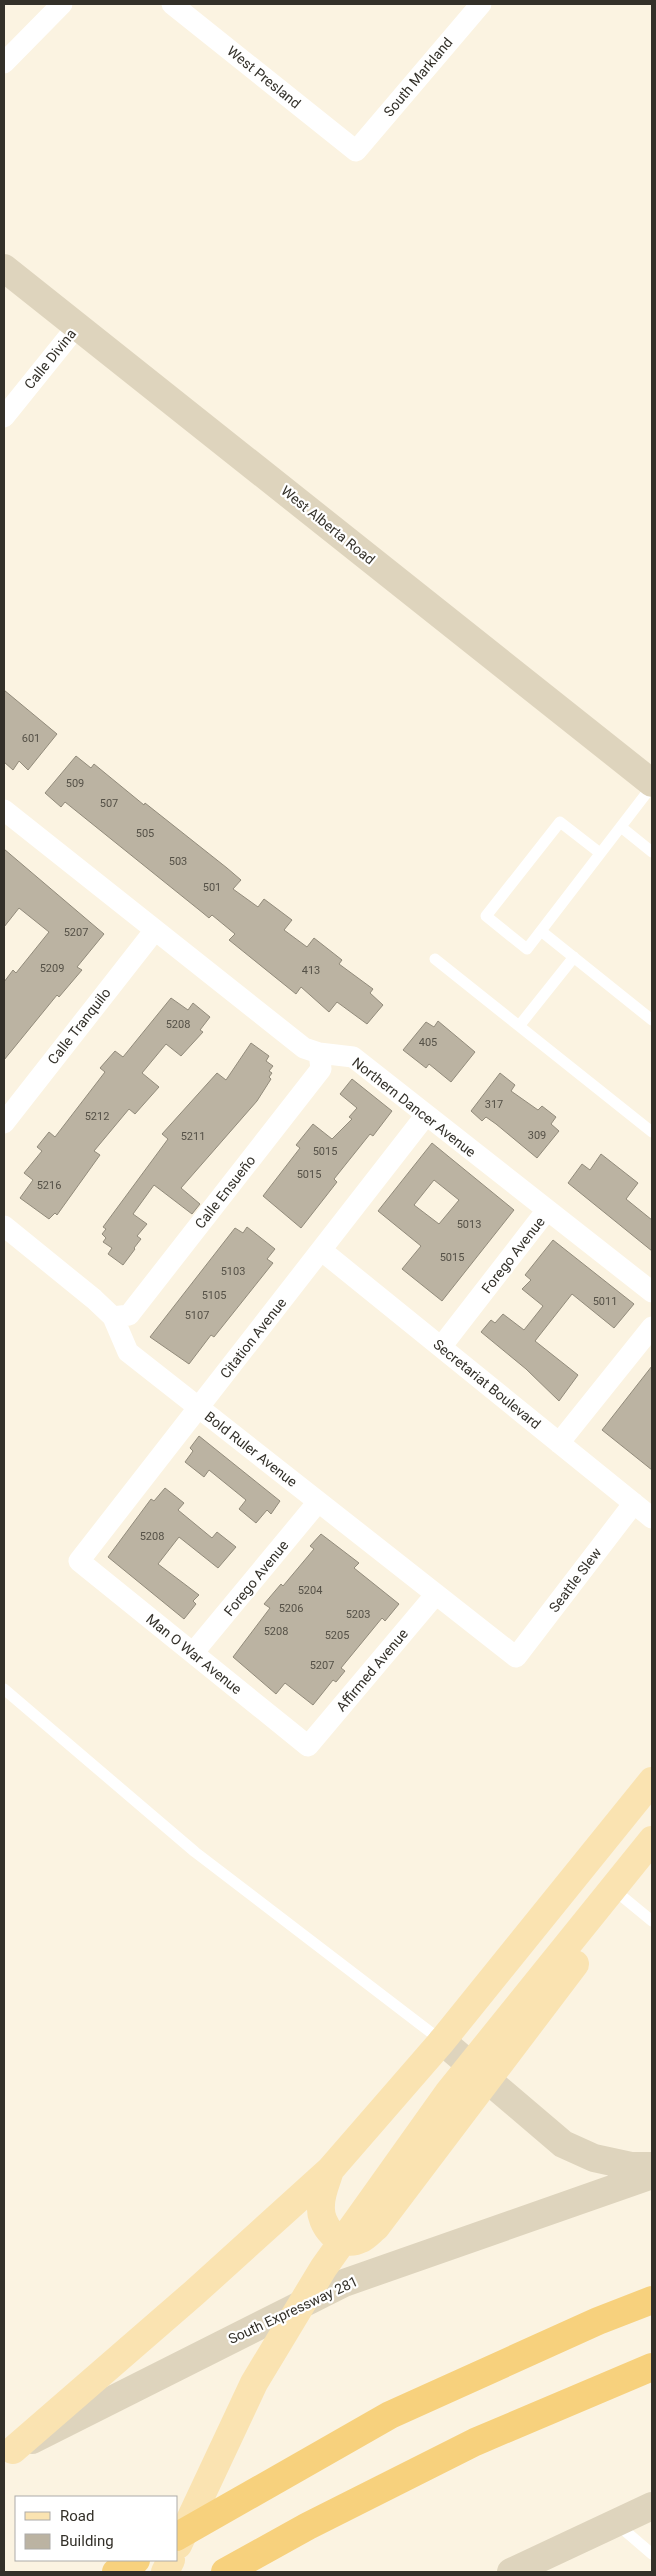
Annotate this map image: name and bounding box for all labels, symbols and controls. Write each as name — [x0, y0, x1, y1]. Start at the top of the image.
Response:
street label: South Markland — [380, 34, 456, 120]
street label: West Presland — [224, 43, 304, 111]
street label: Calle Divina — [21, 326, 79, 392]
street label: West Alberta Road — [278, 482, 378, 568]
house number: 601 — [22, 732, 40, 745]
house number: 509 — [66, 777, 84, 790]
house number: 507 — [100, 797, 118, 810]
house number: 505 — [136, 827, 154, 840]
house number: 503 — [169, 855, 187, 868]
house number: 501 — [203, 881, 221, 894]
house number: 5207 — [64, 926, 88, 939]
house number: 5209 — [40, 962, 64, 975]
house number: 413 — [302, 964, 320, 977]
street label: Calle Tranquilo — [44, 985, 114, 1067]
house number: 5208 — [166, 1018, 190, 1031]
house number: 405 — [419, 1036, 437, 1049]
street label: Northern Dancer Avenue — [349, 1054, 479, 1160]
house number: 317 — [485, 1098, 503, 1111]
house number: 5212 — [85, 1110, 109, 1123]
house number: 309 — [528, 1129, 546, 1142]
house number: 5211 — [181, 1130, 205, 1143]
house number: 5015 — [313, 1145, 337, 1158]
street label: Calle Ensueño — [192, 1152, 258, 1232]
house number: 5015 — [297, 1168, 321, 1181]
house number: 5216 — [37, 1179, 61, 1192]
street label: Forego Avenue — [478, 1214, 548, 1296]
house number: 5013 — [457, 1218, 481, 1231]
house number: 5015 — [440, 1251, 464, 1264]
house number: 5103 — [221, 1265, 245, 1278]
house number: 5105 — [202, 1289, 226, 1302]
street label: Citation Avenue — [217, 1295, 289, 1381]
house number: 5011 — [593, 1295, 617, 1308]
house number: 5107 — [185, 1309, 209, 1322]
street label: Secretariat Boulevard — [430, 1336, 544, 1432]
street label: Bold Ruler Avenue — [202, 1408, 300, 1490]
house number: 5208 — [140, 1530, 164, 1543]
street label: Forego Avenue — [221, 1537, 291, 1619]
street label: Seattle Slew — [546, 1544, 605, 1615]
house number: 5204 — [298, 1584, 322, 1597]
house number: 5206 — [279, 1602, 303, 1615]
house number: 5203 — [346, 1608, 370, 1621]
street label: Man O War Avenue — [143, 1611, 245, 1697]
house number: 5208 — [264, 1625, 288, 1638]
street label: Affirmed Avenue — [333, 1626, 411, 1714]
house number: 5205 — [325, 1629, 349, 1642]
house number: 5207 — [310, 1659, 334, 1672]
street label: South Expressway 281 — [226, 2273, 360, 2347]
legend — [15, 2496, 178, 2561]
text: Road — [60, 2507, 94, 2525]
text: Building — [60, 2532, 114, 2550]

